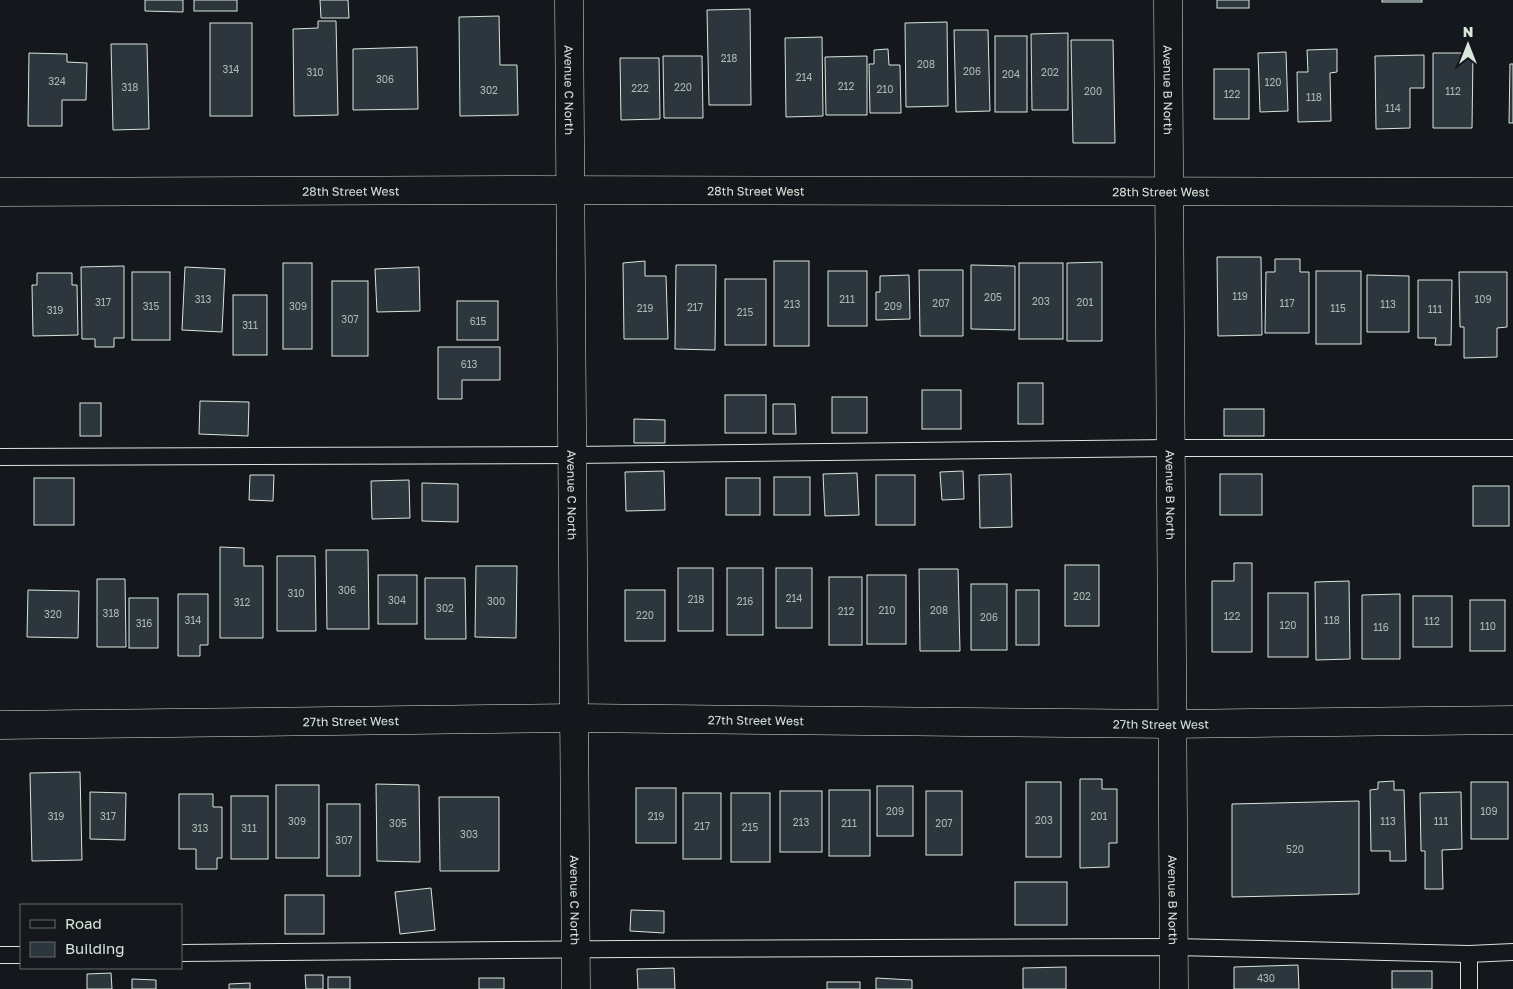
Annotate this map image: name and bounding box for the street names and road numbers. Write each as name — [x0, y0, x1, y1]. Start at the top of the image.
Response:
street label: Avenue C North — [562, 45, 577, 135]
street label: Avenue B North — [1161, 45, 1176, 135]
street label: 28th Street West — [302, 183, 400, 198]
street label: 28th Street West — [707, 183, 805, 198]
street label: 28th Street West — [1112, 184, 1210, 199]
street label: Avenue C North — [565, 450, 580, 540]
street label: Avenue B North — [1163, 450, 1179, 540]
street label: 27th Street West — [708, 712, 804, 728]
street label: 27th Street West — [303, 713, 399, 729]
street label: 27th Street West — [1113, 716, 1209, 732]
street label: Avenue C North — [568, 855, 583, 945]
street label: Avenue B North — [1166, 855, 1181, 945]

